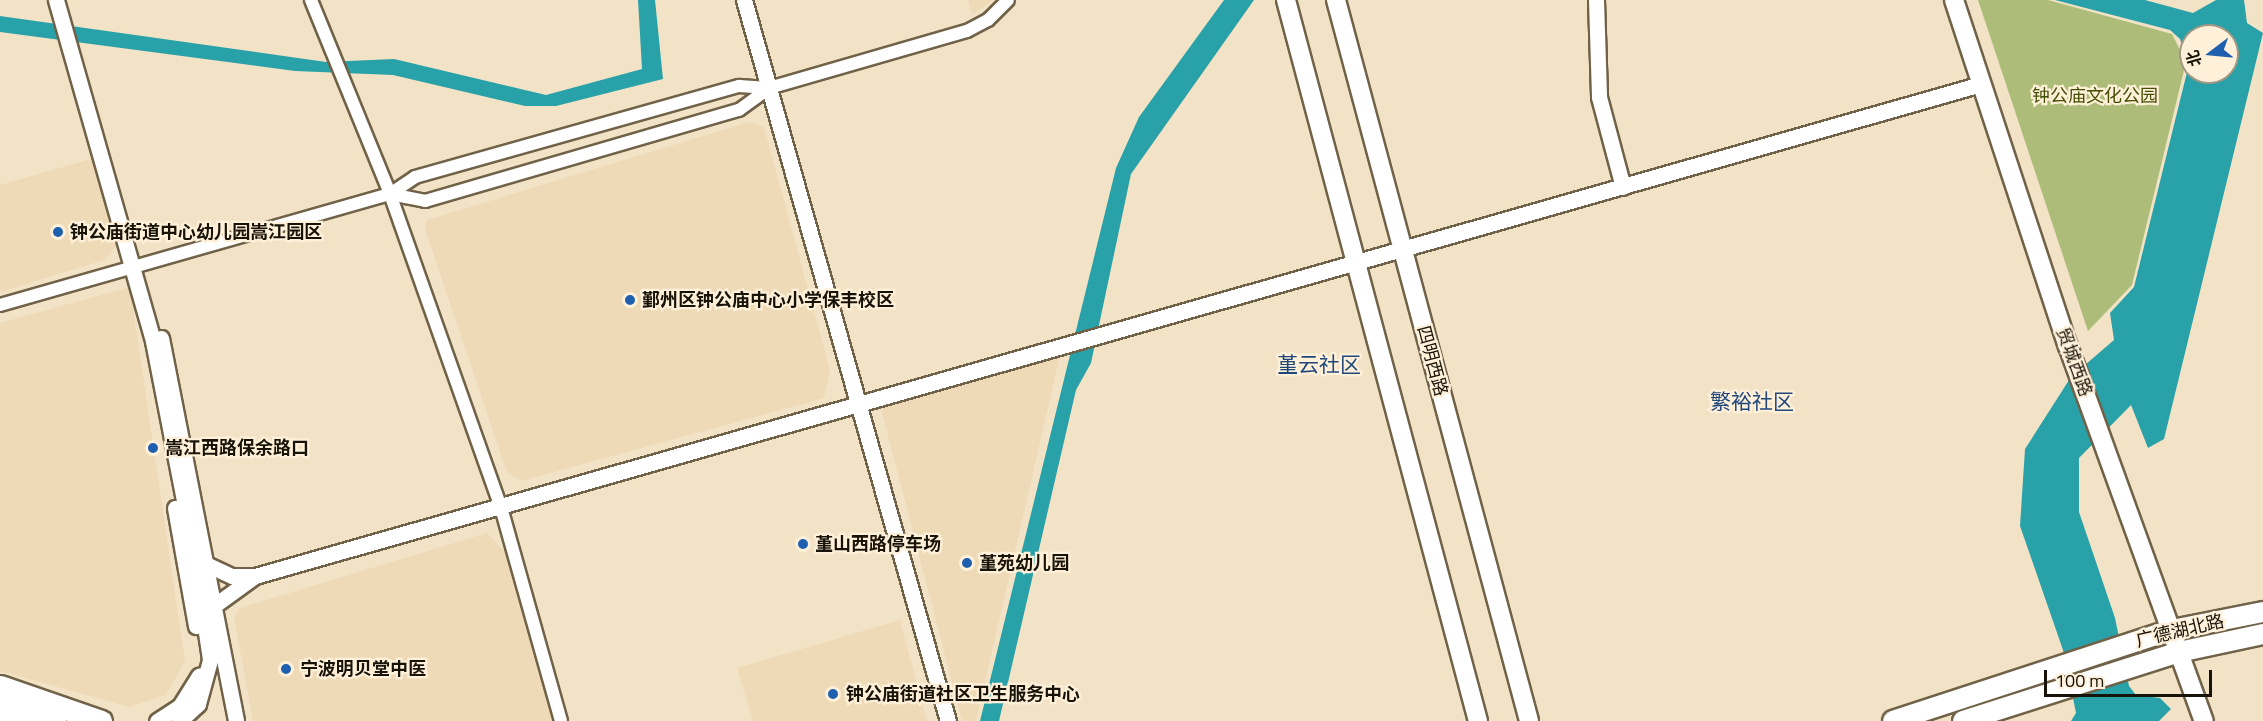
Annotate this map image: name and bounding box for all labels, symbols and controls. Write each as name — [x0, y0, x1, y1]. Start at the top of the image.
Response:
north arrow — [2179, 24, 2239, 84]
text: 北 — [2180, 47, 2207, 69]
park label: 钟公庙文化公园 — [2032, 85, 2158, 107]
place label: 钟公庙街道中心幼儿园嵩江园区 — [70, 221, 322, 243]
marker: 钟公庙街道中心幼儿园嵩江园区 — [51, 225, 65, 239]
place label: 鄞州区钟公庙中心小学保丰校区 — [642, 289, 894, 311]
marker: 鄞州区钟公庙中心小学保丰校区 — [623, 293, 637, 307]
street label: 四明西路 — [1412, 323, 1452, 399]
street label: 贸城西路 — [2052, 324, 2096, 400]
district label: 堇云社区 — [1277, 351, 1361, 377]
district label: 繁裕社区 — [1710, 388, 1794, 414]
place label: 嵩江西路保余路口 — [165, 437, 309, 459]
marker: 嵩江西路保余路口 — [146, 441, 160, 455]
place label: 堇山西路停车场 — [815, 533, 941, 555]
marker: 堇山西路停车场 — [796, 537, 810, 551]
place label: 堇苑幼儿园 — [979, 552, 1069, 574]
marker: 堇苑幼儿园 — [960, 556, 974, 570]
street label: 广德湖北路 — [2134, 610, 2226, 652]
place label: 宁波明贝堂中医 — [300, 658, 426, 680]
scale bar — [2047, 658, 2215, 696]
marker: 宁波明贝堂中医 — [277, 660, 295, 678]
text: 100 m — [2055, 667, 2104, 694]
place label: 钟公庙街道社区卫生服务中心 — [846, 683, 1080, 705]
marker: 钟公庙街道社区卫生服务中心 — [824, 685, 842, 703]

